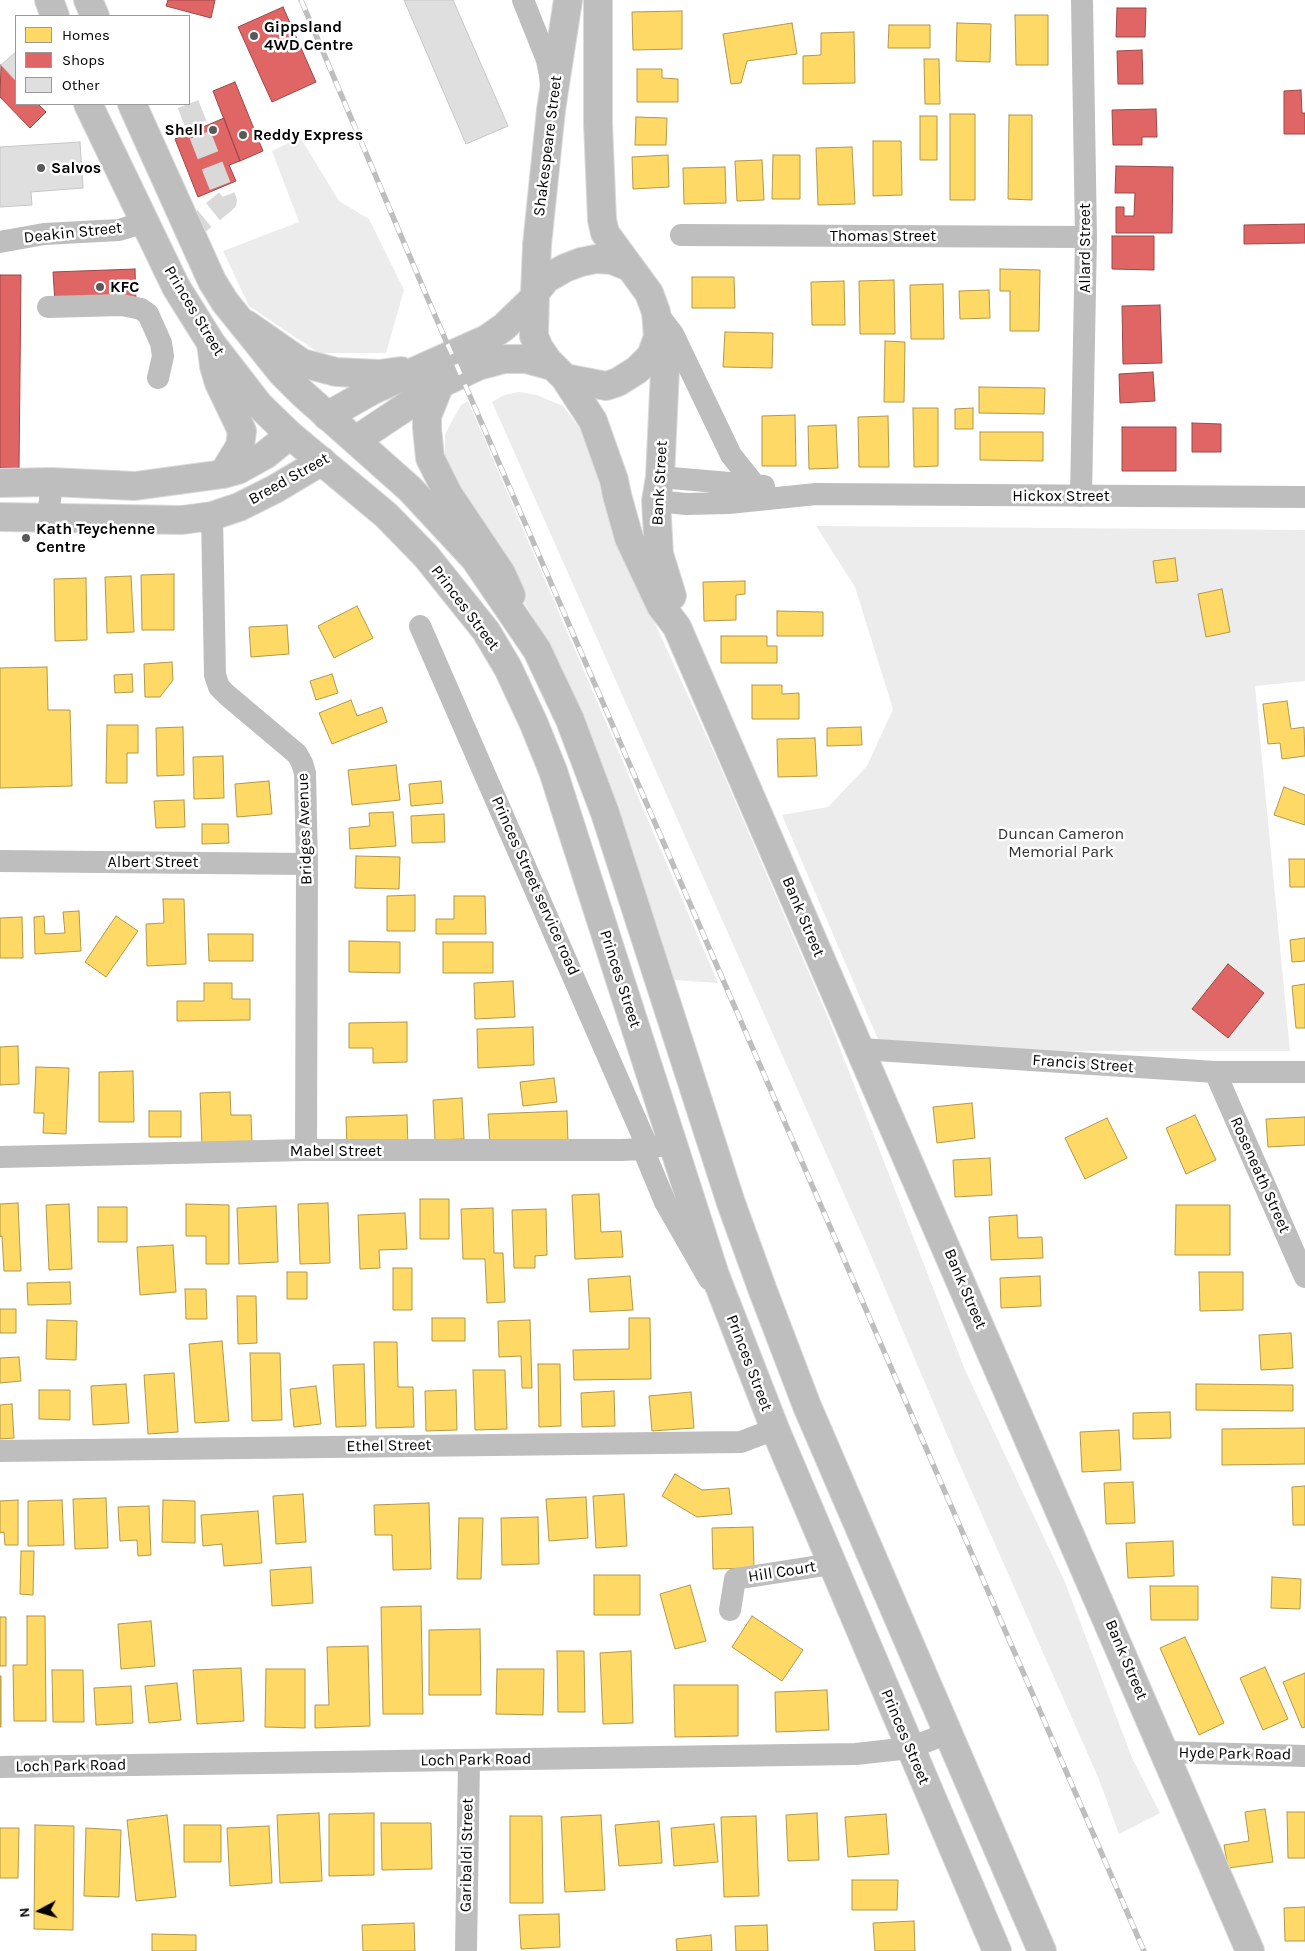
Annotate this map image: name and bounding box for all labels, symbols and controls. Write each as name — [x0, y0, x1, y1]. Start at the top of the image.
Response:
legend — [15, 15, 190, 105]
place label: Gippsland 4WD Centre — [264, 17, 353, 55]
text: Homes — [62, 26, 110, 44]
marker: Gippsland 4WD Centre — [248, 30, 260, 42]
text: Shops — [62, 51, 105, 69]
street label: Shakespeare Street — [530, 74, 566, 218]
text: Other — [62, 76, 100, 94]
place label: Shell — [165, 120, 203, 140]
marker: Shell — [207, 124, 219, 136]
place label: Reddy Express — [253, 125, 363, 145]
marker: Reddy Express — [237, 129, 249, 141]
place label: Salvos — [51, 158, 101, 178]
marker: Salvos — [35, 162, 47, 174]
street label: Allard Street — [1075, 203, 1095, 293]
street label: Deakin Street — [23, 218, 123, 248]
street label: Thomas Street — [830, 226, 936, 246]
street label: Princes Street — [160, 262, 228, 360]
place label: KFC — [110, 277, 139, 297]
marker: KFC — [94, 281, 106, 293]
street label: Bank Street — [648, 440, 672, 526]
street label: Breed Street — [245, 449, 333, 509]
street label: Hickox Street — [1012, 486, 1110, 506]
place label: Kath Teychenne Centre — [36, 519, 155, 557]
marker: Kath Teychenne Centre — [20, 532, 32, 544]
street label: Princes Street — [427, 562, 503, 654]
street label: Bridges Avenue — [293, 773, 317, 885]
street label: Princes Street service road — [487, 794, 583, 978]
park label: Duncan Cameron Memorial Park — [998, 824, 1124, 862]
street label: Albert Street — [108, 852, 198, 872]
street label: Bank Street — [778, 874, 828, 960]
street label: Princes Street — [595, 928, 645, 1030]
street label: Francis Street — [1032, 1051, 1134, 1077]
street label: Roseneath Street — [1226, 1114, 1294, 1236]
street label: Mabel Street — [290, 1141, 382, 1161]
street label: Bank Street — [940, 1246, 990, 1332]
street label: Princes Street — [722, 1312, 776, 1414]
street label: Ethel Street — [346, 1436, 432, 1456]
street label: Hill Court — [747, 1557, 817, 1587]
street label: Bank Street — [1101, 1617, 1151, 1703]
street label: Princes Street — [876, 1686, 934, 1788]
street label: Hyde Park Road — [1178, 1743, 1292, 1765]
street label: Loch Park Road — [420, 1749, 532, 1771]
street label: Loch Park Road — [15, 1755, 127, 1777]
street label: Garibaldi Street — [456, 1798, 478, 1912]
north arrow — [15, 1886, 65, 1936]
text: N — [16, 1907, 34, 1919]

